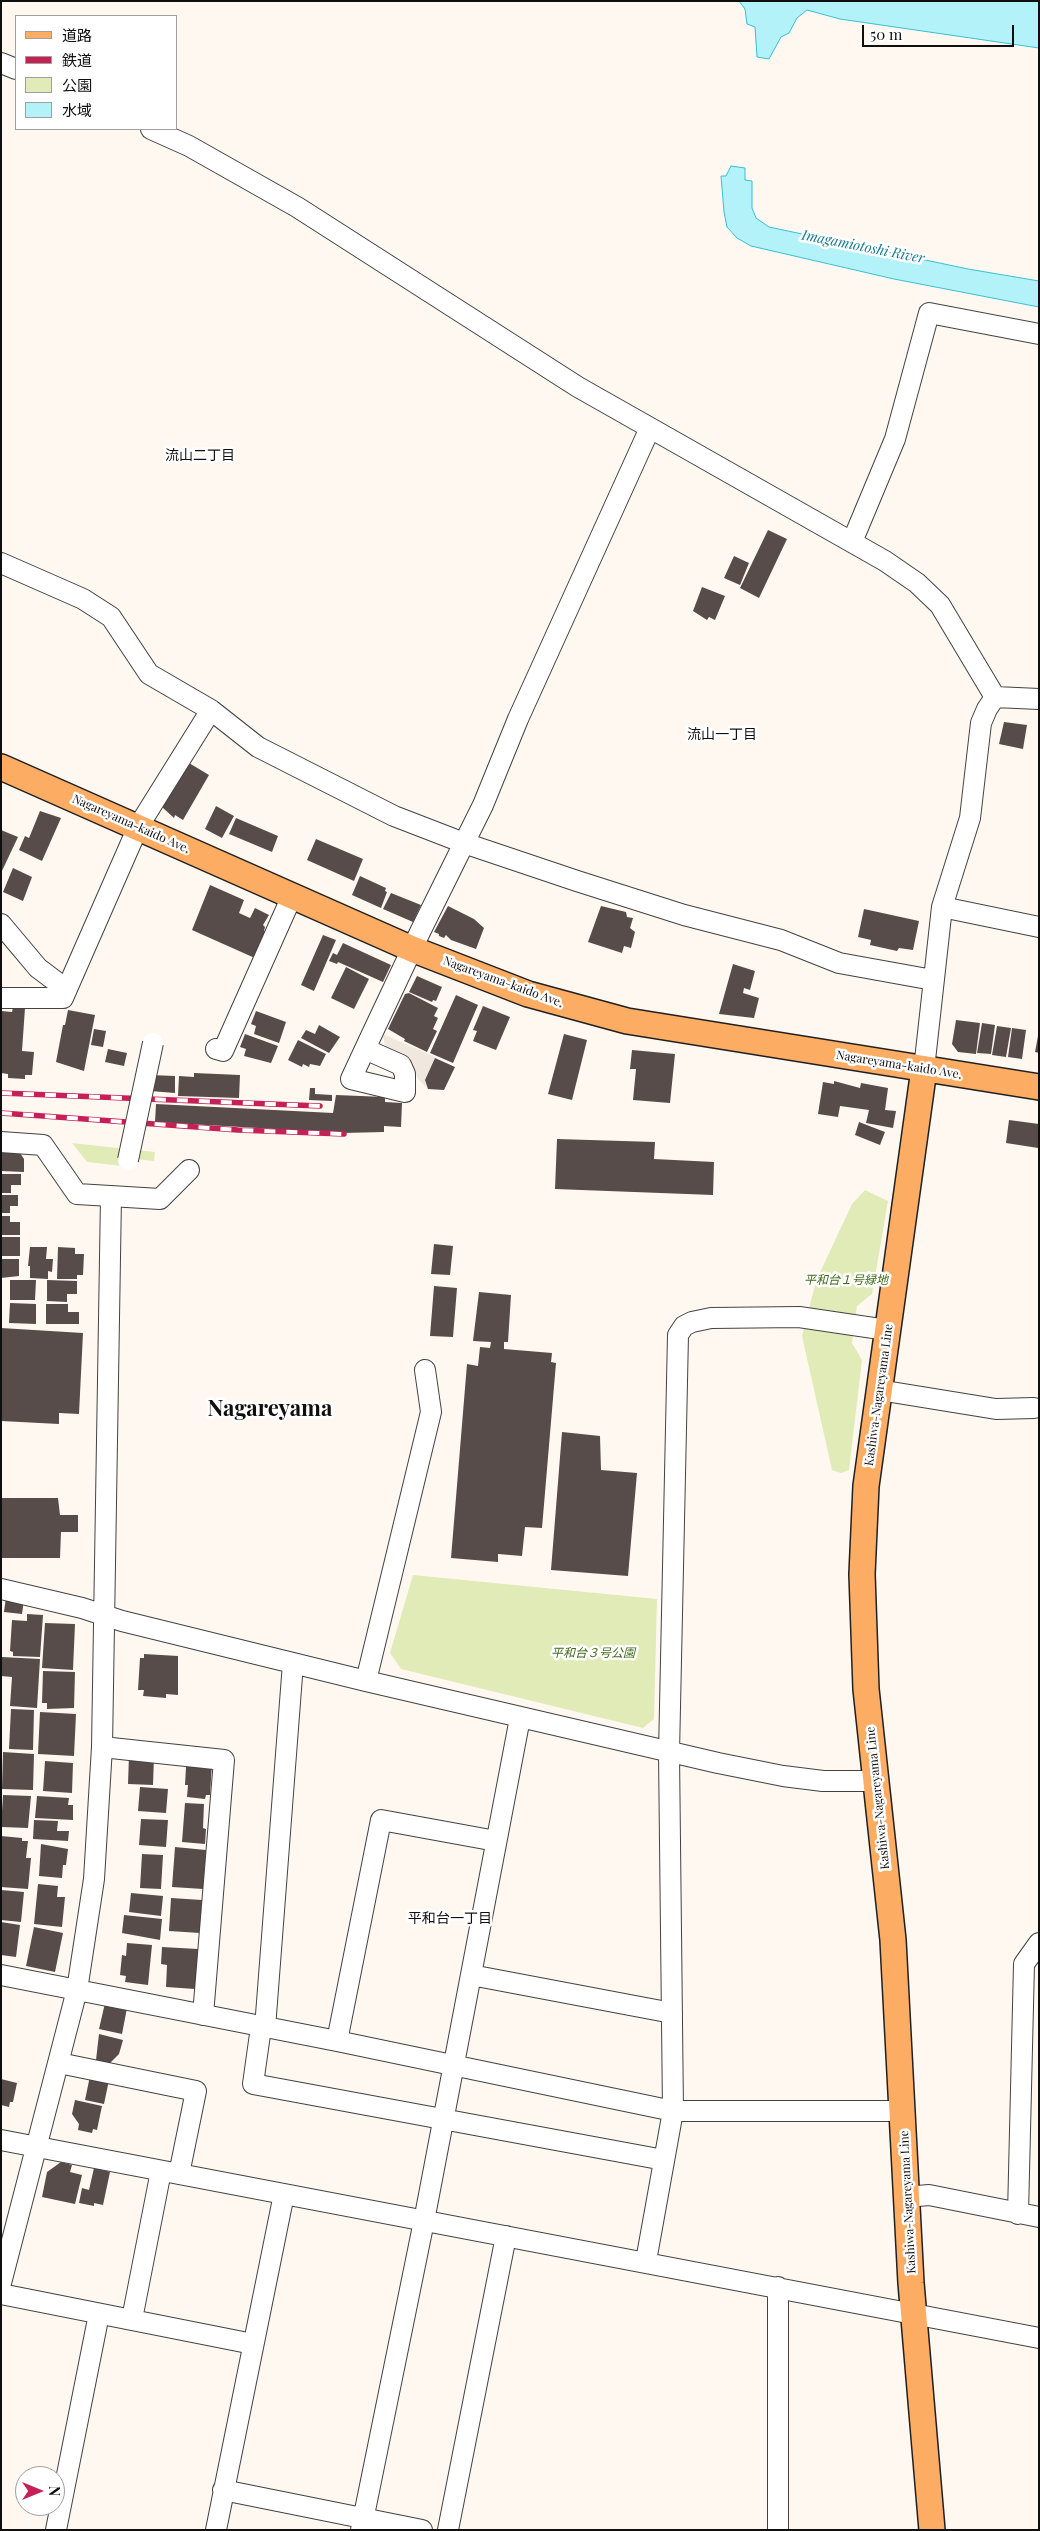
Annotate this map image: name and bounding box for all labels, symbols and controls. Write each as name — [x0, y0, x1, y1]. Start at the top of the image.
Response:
legend — [15, 15, 178, 130]
scale bar — [865, 15, 1018, 47]
text: 50 m — [870, 24, 902, 44]
text: 道路 — [62, 25, 92, 45]
text: 鉄道 — [62, 50, 92, 70]
text: 公園 — [62, 75, 92, 95]
text: 水域 — [62, 100, 92, 120]
water label: Imagamiotoshi River — [800, 227, 926, 267]
district label: 流山二丁目 — [165, 448, 235, 464]
district label: 流山一丁目 — [687, 727, 757, 743]
street label: Nagareyama-kaido Ave. — [70, 792, 192, 856]
street label: Nagareyama-kaido Ave. — [441, 954, 565, 1010]
street label: Nagareyama-kaido Ave. — [835, 1048, 963, 1082]
park label: 平和台１号緑地 — [804, 1273, 888, 1287]
street label: Kashiwa-Nagareyama Line — [862, 1323, 896, 1467]
district label: Nagareyama — [208, 1396, 332, 1422]
park label: 平和台３号公園 — [551, 1646, 635, 1660]
street label: Kashiwa-Nagareyama Line — [863, 1726, 893, 1870]
district label: 平和台一丁目 — [408, 1911, 492, 1927]
street label: Kashiwa-Nagareyama Line — [897, 2130, 919, 2274]
north arrow — [15, 2466, 65, 2516]
text: N — [45, 2486, 64, 2496]

